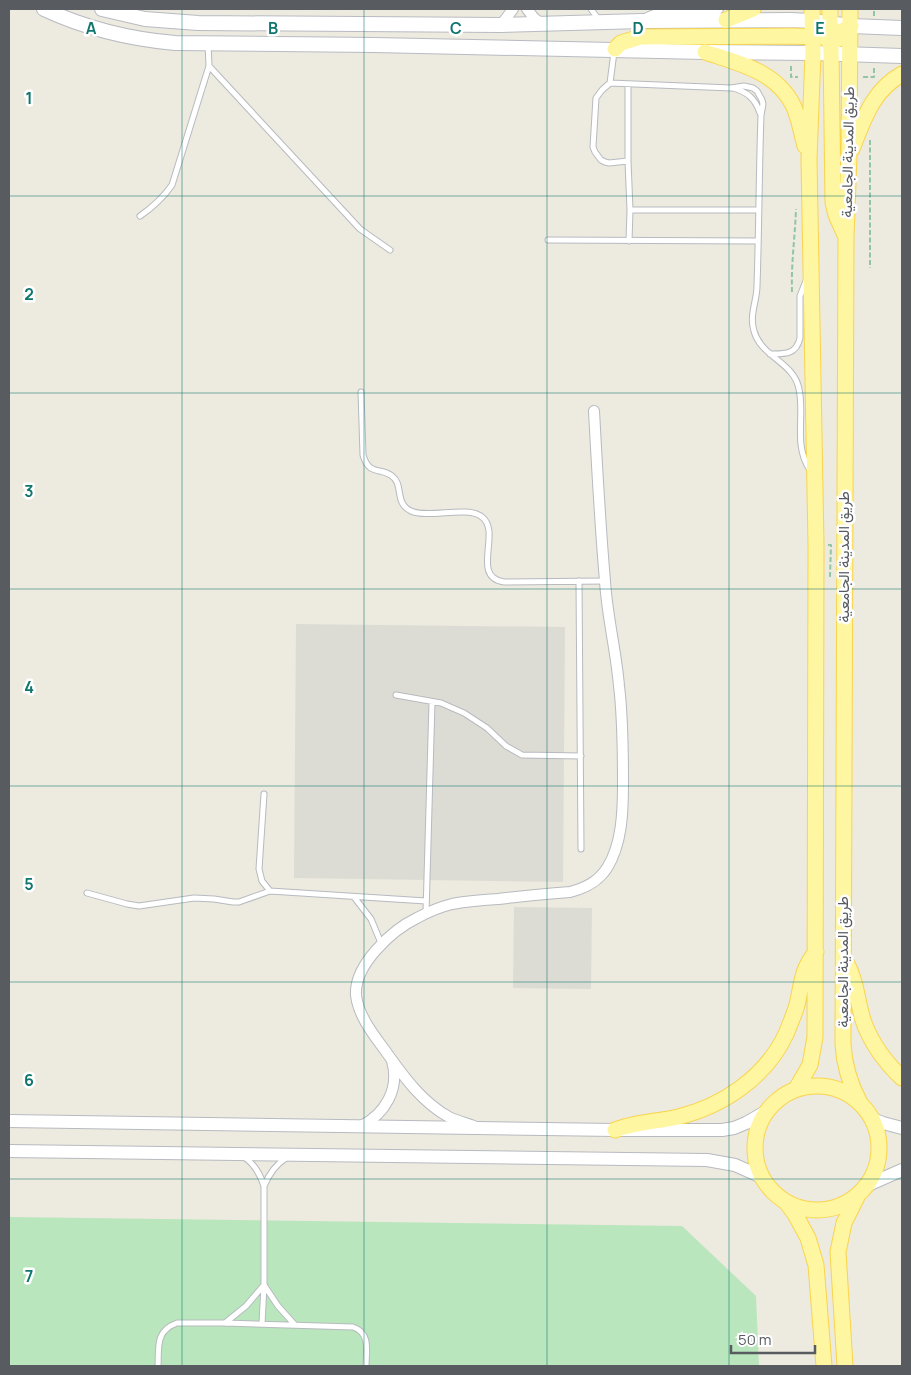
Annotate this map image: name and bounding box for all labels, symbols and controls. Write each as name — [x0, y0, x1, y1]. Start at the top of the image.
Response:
text: A — [86, 17, 97, 39]
text: B — [268, 17, 278, 39]
text: C — [450, 17, 462, 39]
text: D — [632, 17, 644, 39]
text: E — [815, 17, 825, 39]
street label: طريق المدينة الجامعية — [836, 86, 859, 218]
text: 1 — [25, 87, 33, 109]
text: 2 — [24, 283, 34, 305]
text: 3 — [24, 480, 34, 502]
street label: طريق المدينة الجامعية — [833, 491, 854, 623]
text: 4 — [24, 676, 34, 698]
text: 5 — [24, 873, 34, 895]
street label: طريق المدينة الجامعية — [832, 896, 853, 1028]
text: 6 — [24, 1069, 34, 1091]
text: 7 — [25, 1265, 33, 1287]
scale bar — [731, 1322, 815, 1354]
text: 50 m — [738, 1329, 772, 1350]

